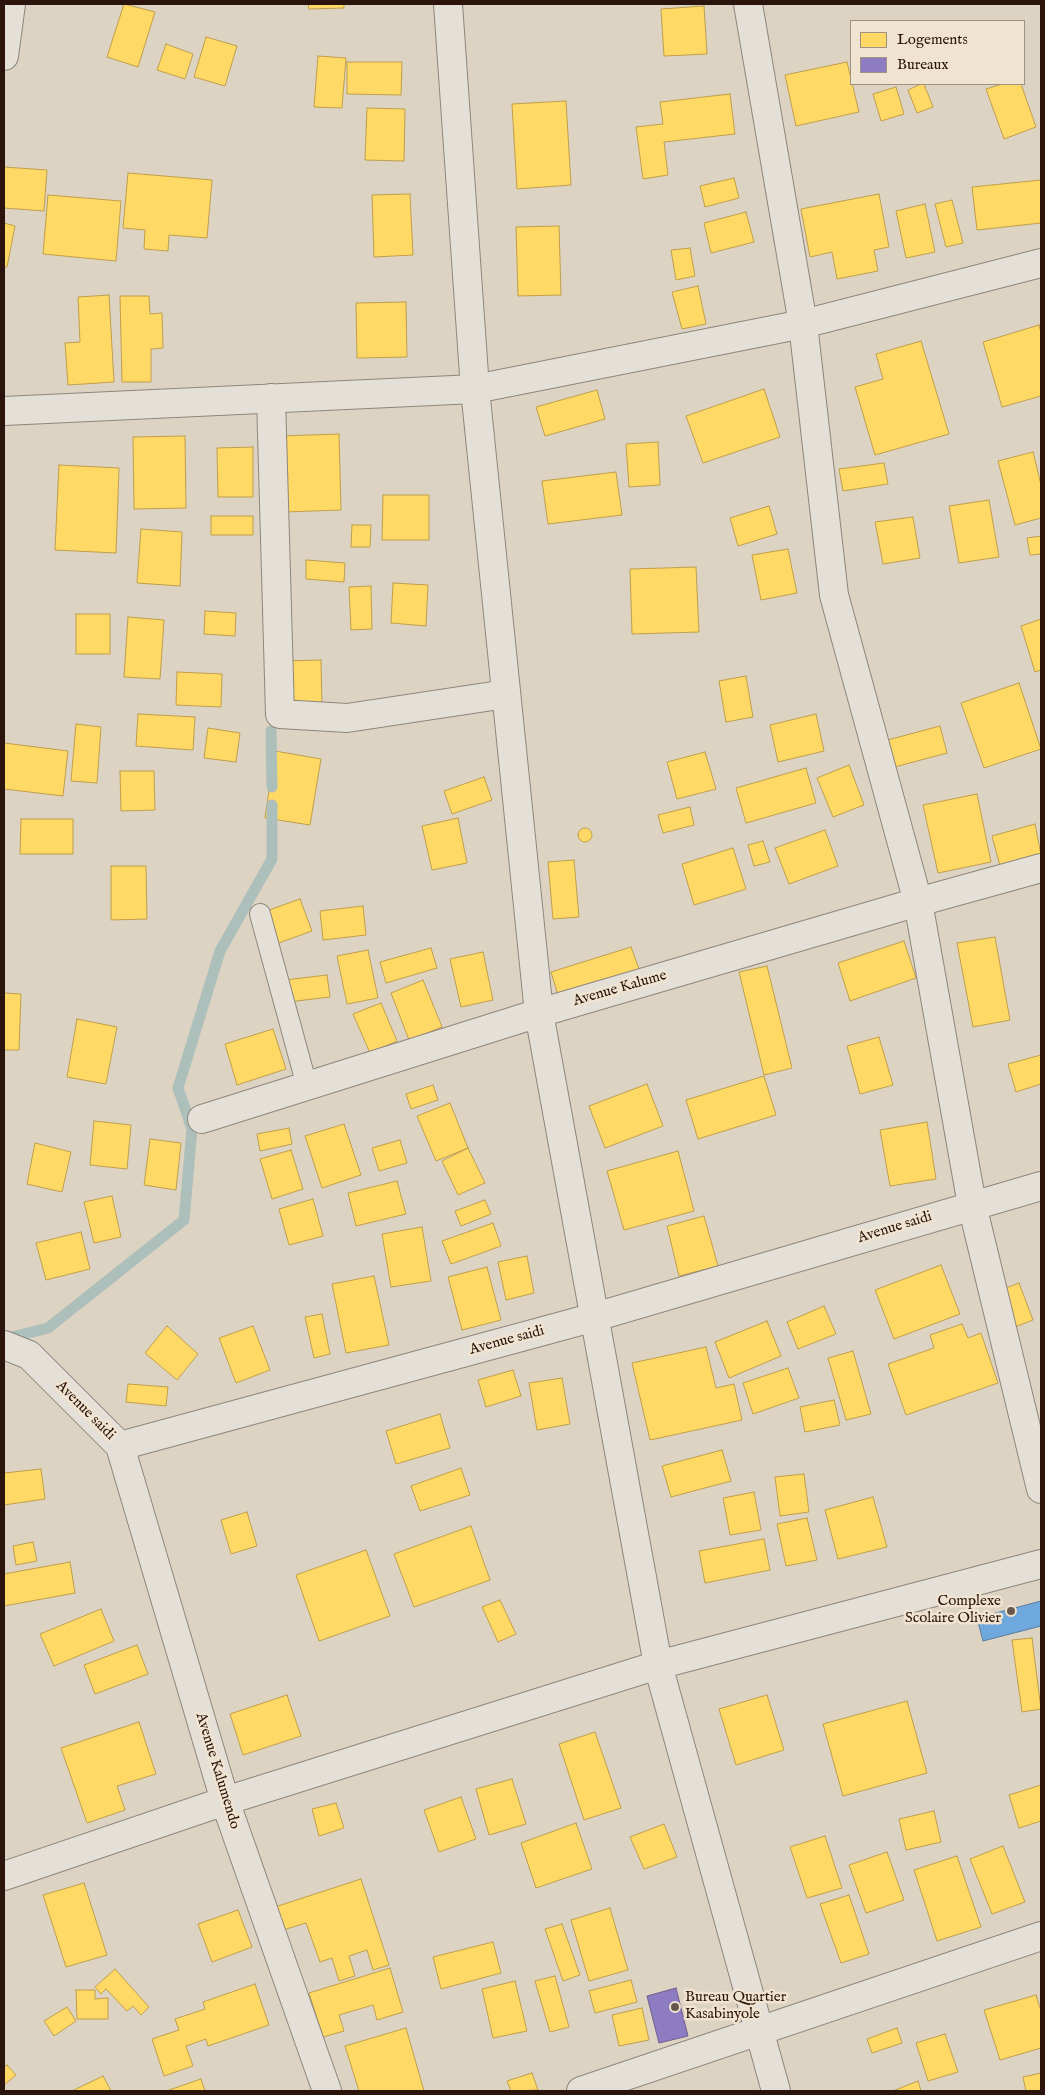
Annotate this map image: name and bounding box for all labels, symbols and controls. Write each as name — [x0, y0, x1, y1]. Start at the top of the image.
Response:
legend — [850, 20, 1025, 85]
text: Logements — [897, 30, 968, 49]
text: Bureaux — [897, 55, 949, 74]
street label: Avenue Kalume — [571, 967, 669, 1011]
street label: Avenue saidi — [856, 1208, 934, 1248]
street label: Avenue saidi — [468, 1322, 546, 1360]
street label: Avenue saidi — [51, 1377, 119, 1445]
place label: Complexe Scolaire Olivier — [905, 1593, 1001, 1628]
marker: Complexe Scolaire Olivier — [1005, 1605, 1017, 1617]
street label: Avenue Kalumendo — [191, 1711, 243, 1831]
place label: Bureau Quartier Kasabinyole — [685, 1989, 786, 2024]
marker: Bureau Quartier Kasabinyole — [669, 2001, 681, 2013]

